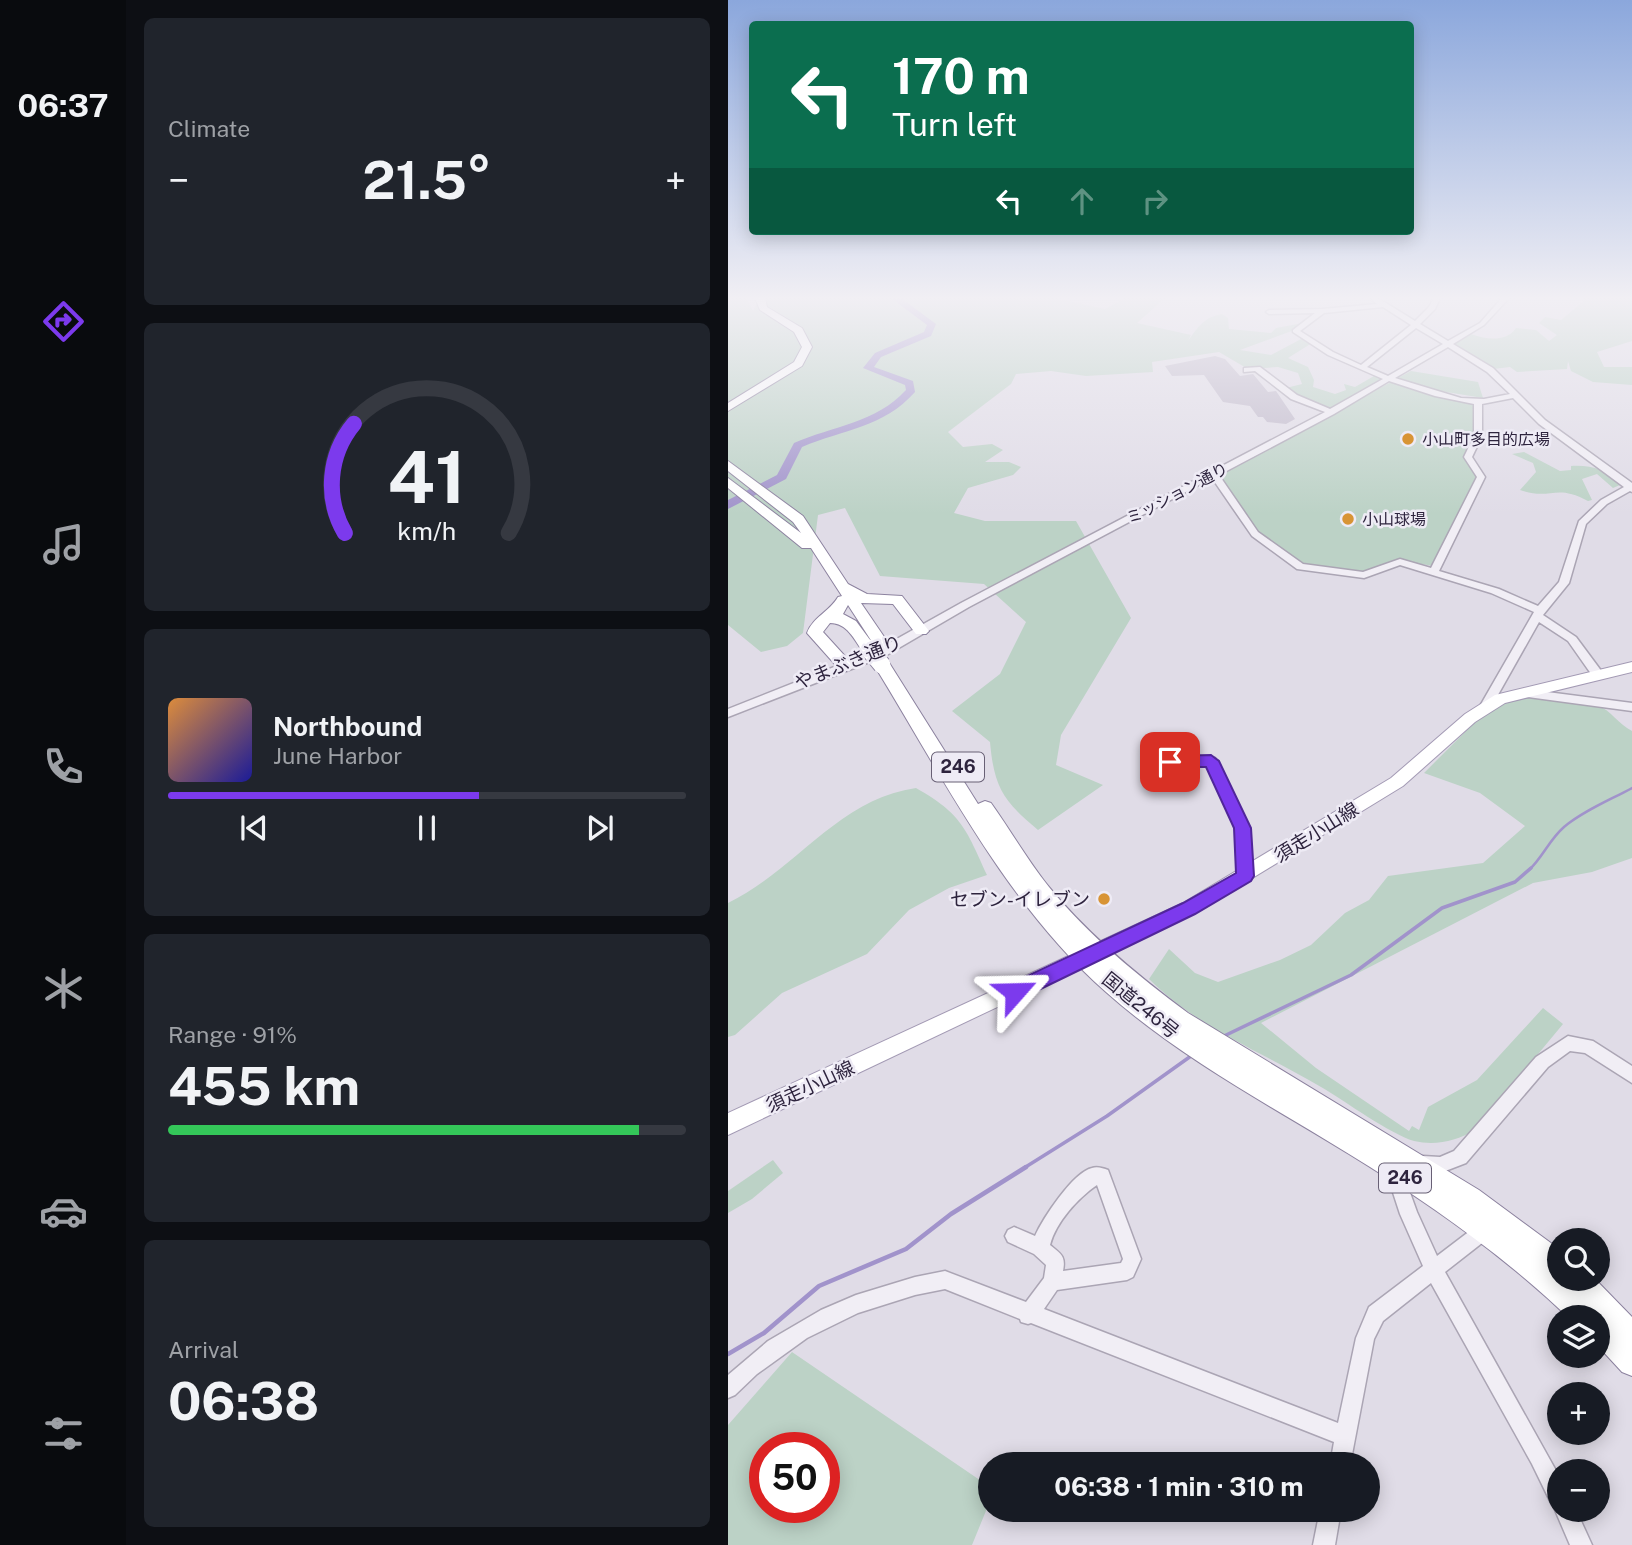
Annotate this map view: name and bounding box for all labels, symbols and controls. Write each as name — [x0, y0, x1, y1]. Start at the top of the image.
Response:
text: 170 m — [892, 47, 1030, 105]
icon: left — [777, 49, 868, 140]
text: 06:37 — [17, 87, 109, 124]
text: Turn left — [892, 106, 1017, 143]
text: Climate — [168, 115, 250, 142]
text: 21.5° — [362, 150, 492, 211]
text: − — [168, 158, 189, 203]
text: + — [665, 158, 686, 203]
icon: left — [990, 182, 1028, 220]
icon: ahead — [1063, 182, 1101, 220]
icon: right — [1136, 182, 1174, 220]
icon: directions — [39, 297, 88, 346]
place label: 小山町多目的広場 — [1422, 430, 1550, 449]
marker: 小山町多目的広場 — [1400, 431, 1416, 447]
text: 41 — [388, 435, 466, 520]
street label: ミッション通り — [1123, 459, 1231, 528]
place label: 小山球場 — [1362, 510, 1426, 529]
marker: 小山球場 — [1340, 511, 1356, 527]
text: km/h — [398, 516, 456, 546]
icon: music — [39, 520, 88, 569]
street label: やまぶき通り — [791, 630, 905, 694]
text: Northbound — [273, 711, 422, 742]
pin — [1140, 732, 1200, 792]
icon: phone — [39, 742, 88, 791]
text: June Harbor — [273, 742, 402, 769]
icon: arrive — [1151, 743, 1189, 781]
road number: 246 — [932, 752, 984, 782]
street label: 須走小山線 — [1270, 797, 1362, 867]
icon: previous — [235, 809, 273, 847]
icon: pause — [408, 809, 446, 847]
icon: next — [581, 809, 619, 847]
place label: セブン-イレブン — [950, 888, 1090, 910]
marker: セブン-イレブン — [1096, 891, 1112, 907]
position arrow — [978, 955, 1052, 1029]
icon: climate — [39, 964, 88, 1013]
street label: 国道246号 — [1098, 967, 1184, 1043]
text: Range · 91% — [168, 1021, 297, 1048]
text: 455 km — [168, 1056, 360, 1117]
street label: 須走小山線 — [762, 1056, 858, 1116]
road number: 246 — [1379, 1163, 1431, 1192]
icon: car — [39, 1187, 88, 1236]
map controls — [1547, 1228, 1610, 1522]
button: search — [1547, 1228, 1610, 1291]
button: layers — [1547, 1305, 1610, 1368]
text: Arrival — [168, 1336, 239, 1363]
text: 06:38 — [168, 1371, 319, 1432]
button: + — [1547, 1382, 1610, 1445]
icon: filters — [39, 1409, 88, 1458]
speed limit sign: 50 — [749, 1432, 840, 1523]
button: − — [1547, 1459, 1610, 1522]
text: 06:38 · 1 min · 310 m — [1054, 1471, 1304, 1502]

